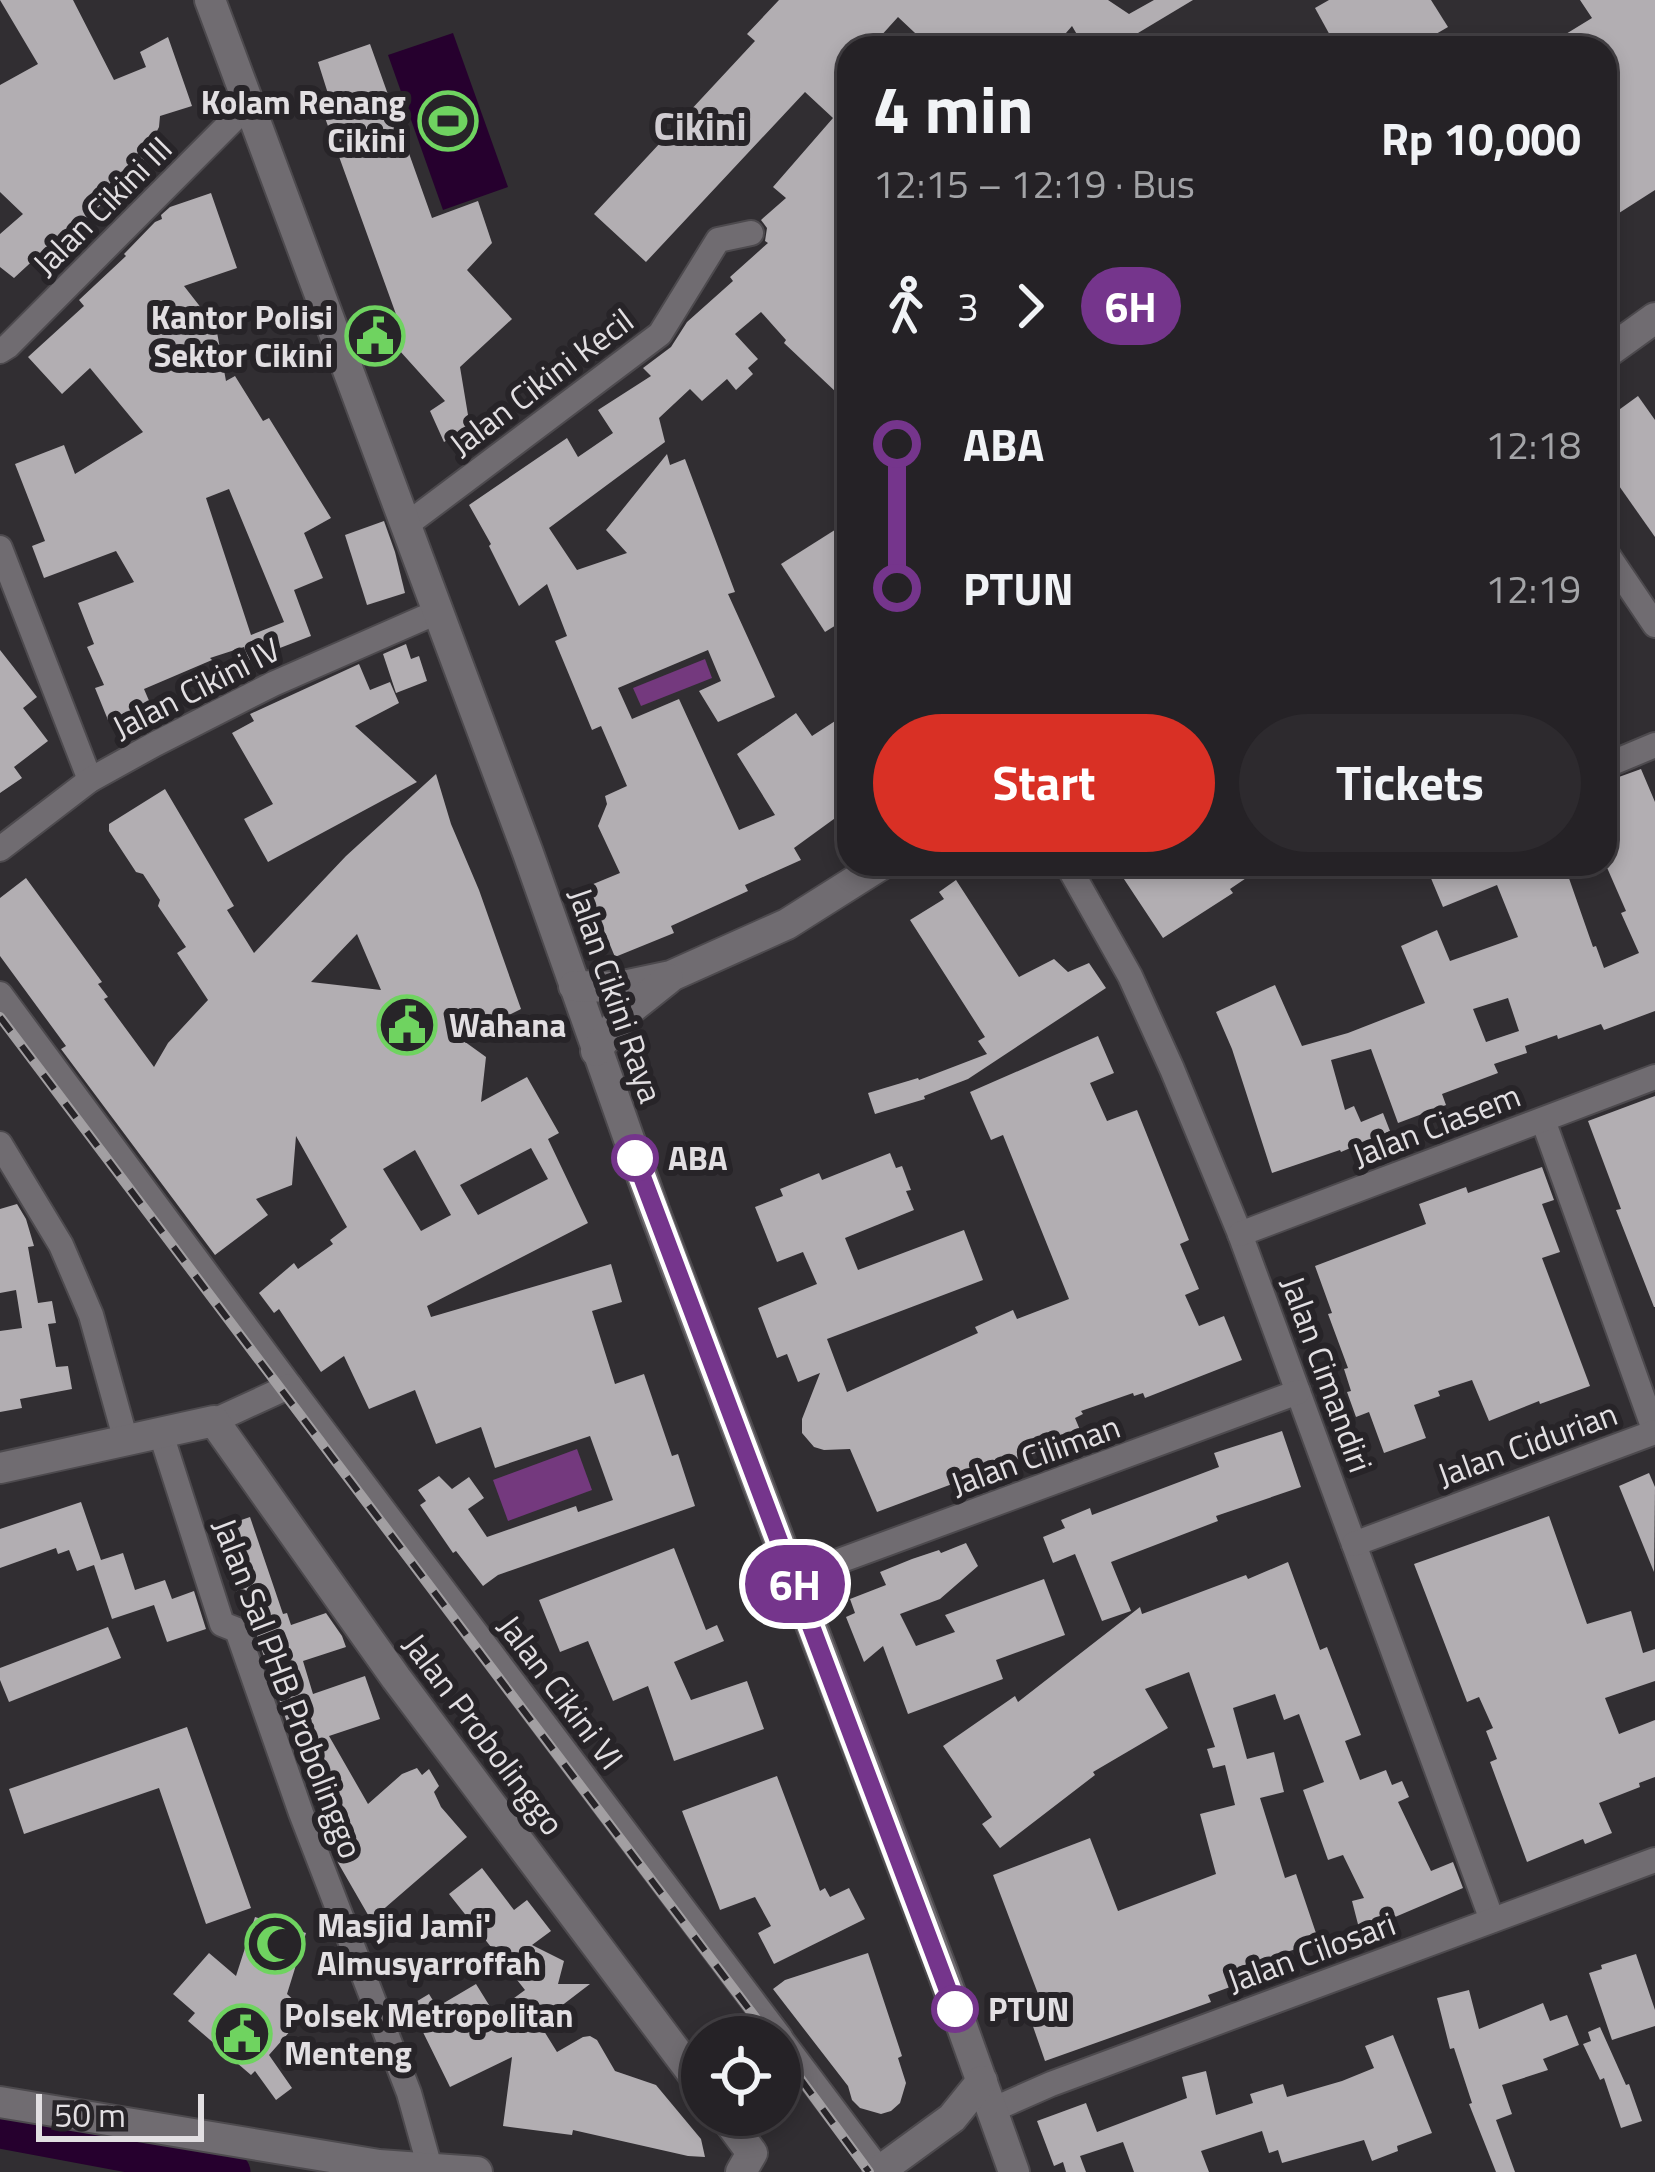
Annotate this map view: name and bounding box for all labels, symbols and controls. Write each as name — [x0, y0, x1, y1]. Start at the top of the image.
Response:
text: 4 min — [873, 58, 1033, 159]
place label: Kolam Renang Cikini — [201, 77, 406, 165]
sports icon: Kolam Renang Cikini — [417, 90, 479, 152]
district label: Cikini — [653, 96, 747, 155]
text: Rp 10,000 — [1381, 104, 1581, 172]
street label: Jalan Cikini III — [21, 125, 183, 287]
text: 12:15 – 12:19 · Bus — [873, 154, 1195, 213]
icon: walk — [873, 273, 939, 339]
icon: forward — [997, 273, 1063, 339]
text: 6H — [1105, 274, 1157, 338]
text: 3 — [957, 277, 979, 336]
place label: Kantor Polisi Sektor Cikini — [151, 292, 333, 380]
street label: Jalan Cikini Kecil — [438, 296, 644, 468]
public building icon: Kantor Polisi Sektor Cikini — [344, 305, 406, 367]
text: ABA — [963, 410, 1044, 478]
text: 12:18 — [1485, 415, 1581, 474]
text: PTUN — [963, 554, 1074, 622]
text: 12:19 — [1485, 559, 1581, 618]
street label: Jalan Cikini IV — [103, 624, 289, 752]
button: Start — [873, 714, 1215, 852]
button: Tickets — [1239, 714, 1581, 852]
street label: Jalan Cikini Raya — [556, 881, 676, 1109]
public building icon: Wahana — [376, 994, 438, 1056]
place label: Wahana — [449, 1000, 566, 1050]
street label: Jalan Ciasem — [1345, 1070, 1527, 1180]
place label: ABA — [668, 1133, 728, 1183]
marker: ABA — [613, 1136, 657, 1180]
street label: Jalan Cimandiri — [1268, 1269, 1386, 1479]
street label: Jalan Cidurian — [1430, 1388, 1624, 1500]
street label: Jalan Ciliman — [943, 1401, 1127, 1509]
street label: Jalan Sal PHB Probolinggo — [200, 1511, 376, 1865]
line badge: 6H — [741, 1545, 849, 1623]
text: 6H — [769, 1552, 821, 1616]
street label: Jalan Cikini VI — [486, 1604, 636, 1780]
street label: Jalan Probolinggo — [391, 1622, 577, 1846]
street label: Jalan Cilosari — [1220, 1898, 1402, 2006]
place label: Masjid Jami' Almusyarroffah — [317, 1900, 541, 1988]
mosque icon: Masjid Jami' Almusyarroffah — [244, 1913, 306, 1975]
place label: PTUN — [988, 1984, 1069, 2034]
marker: PTUN — [933, 1987, 977, 2031]
place label: Polsek Metropolitan Menteng — [284, 1990, 573, 2078]
public building icon: Polsek Metropolitan Menteng — [211, 2003, 273, 2065]
map controls — [681, 2016, 801, 2136]
button: locate — [681, 2016, 801, 2136]
scale bar — [36, 2088, 204, 2141]
text: 50 m — [54, 2090, 126, 2140]

